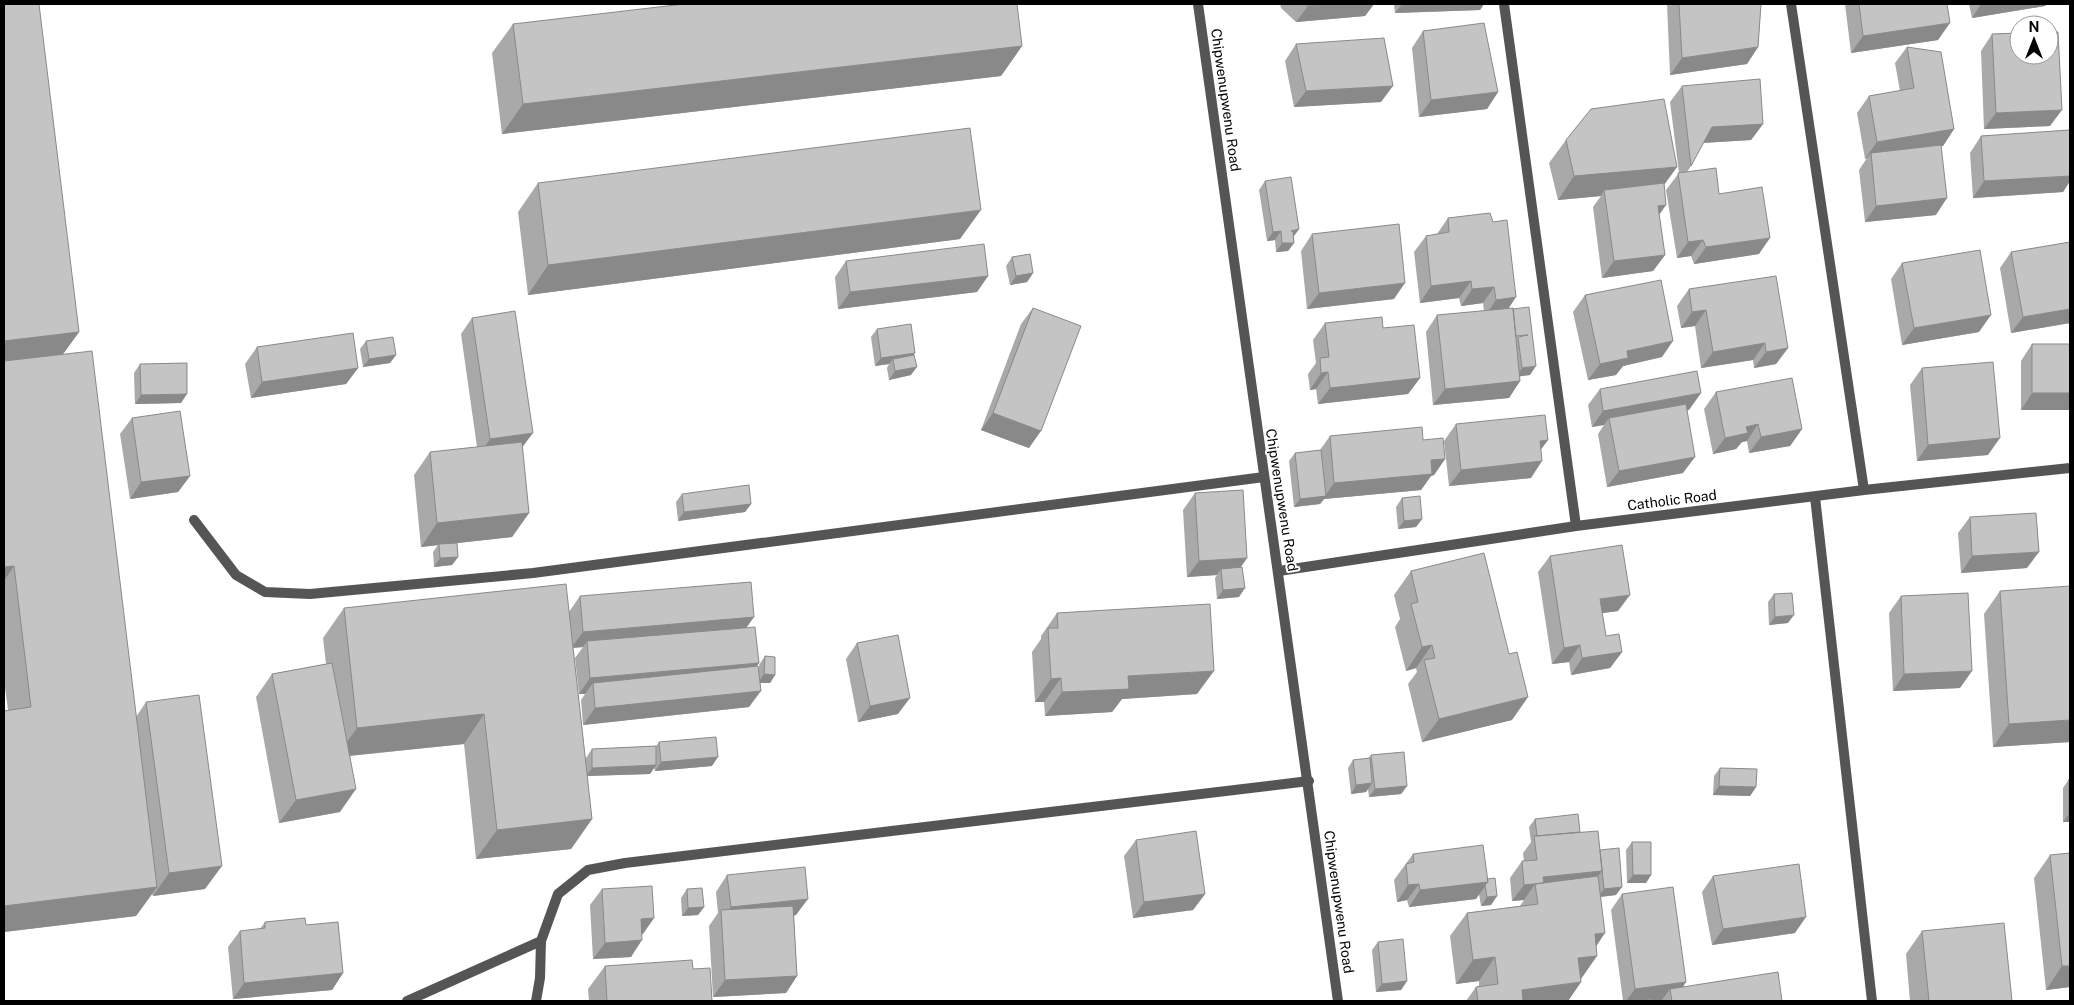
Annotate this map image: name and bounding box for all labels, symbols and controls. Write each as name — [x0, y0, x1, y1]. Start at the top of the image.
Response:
north arrow — [2009, 15, 2059, 65]
text: N — [2029, 19, 2039, 35]
street label: Chipwenupwenu Road — [1208, 27, 1244, 173]
street label: Chipwenupwenu Road — [1263, 428, 1301, 572]
street label: Catholic Road — [1626, 487, 1718, 513]
street label: Chipwenupwenu Road — [1321, 829, 1357, 975]

